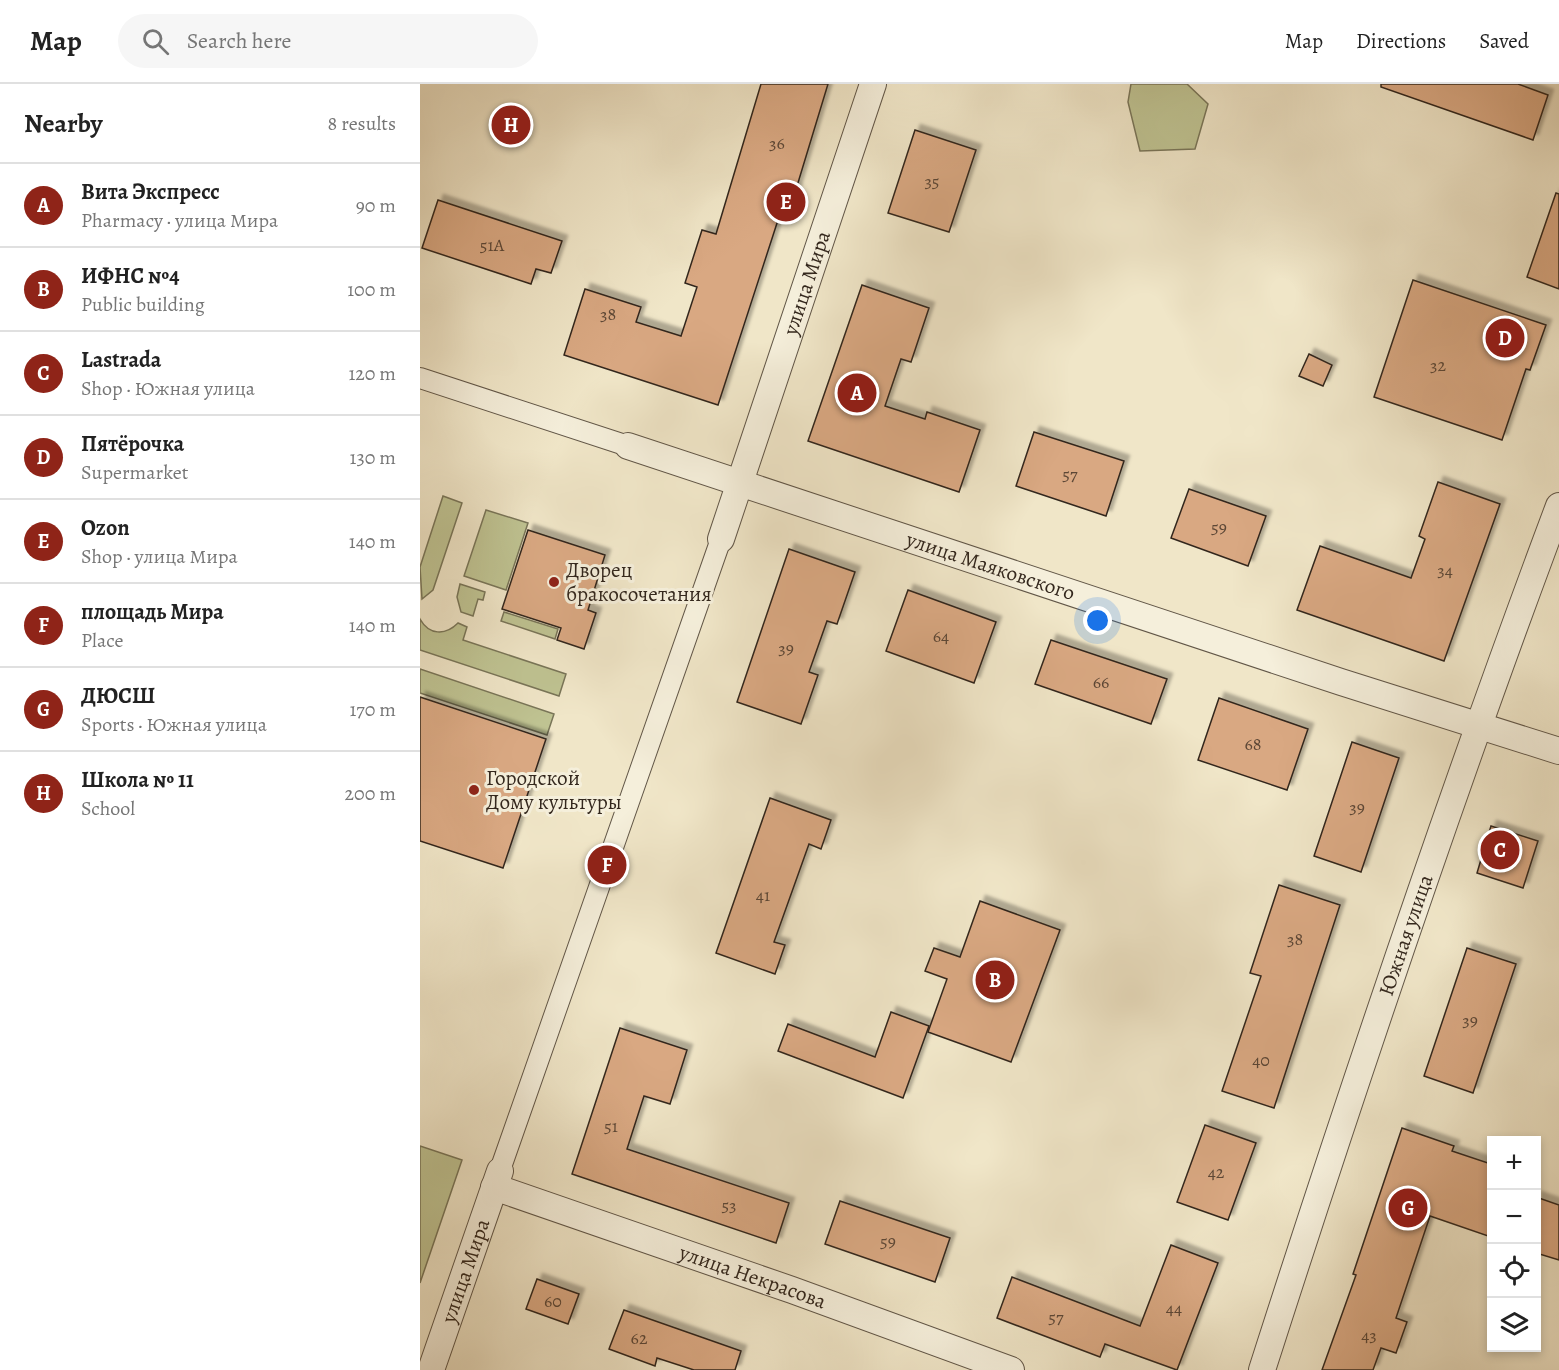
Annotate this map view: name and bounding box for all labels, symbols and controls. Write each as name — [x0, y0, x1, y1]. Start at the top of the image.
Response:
search box — [118, 14, 538, 68]
text: Map — [30, 22, 82, 60]
icon: search — [139, 25, 172, 58]
text: Search here — [187, 26, 291, 56]
text: Map — [1285, 27, 1323, 55]
text: Directions — [1356, 27, 1446, 55]
text: Saved — [1479, 27, 1529, 55]
pin: H — [492, 102, 530, 147]
text: Nearby — [24, 106, 103, 141]
text: 8 results — [328, 110, 396, 137]
house number: 36 — [769, 131, 785, 155]
house number: 35 — [924, 169, 940, 193]
text: Вита Экспресс — [81, 177, 220, 207]
pin: E — [766, 180, 806, 224]
text: A — [37, 192, 50, 219]
text: 90 m — [356, 192, 396, 219]
text: Pharmacy · улица Мира — [81, 207, 278, 234]
street label: улица Мира — [776, 227, 837, 340]
house number: 51А — [480, 233, 505, 257]
text: ИФНС №4 — [81, 261, 180, 291]
text: B — [37, 276, 50, 303]
text: 100 m — [347, 276, 396, 303]
text: Public building — [81, 291, 205, 318]
house number: 38 — [600, 302, 616, 326]
pin: D — [1486, 316, 1524, 360]
text: Lastrada — [81, 345, 161, 375]
house number: 32 — [1430, 353, 1446, 377]
text: C — [37, 360, 50, 387]
text: 120 m — [348, 360, 396, 387]
pin: A — [838, 370, 876, 416]
text: Shop · Южная улица — [81, 375, 255, 402]
text: Пятёрочка — [81, 429, 184, 459]
text: D — [37, 444, 50, 471]
text: 130 m — [350, 444, 396, 471]
text: Supermarket — [81, 459, 188, 486]
house number: 57 — [1062, 462, 1078, 486]
text: Ozon — [81, 513, 130, 543]
house number: 59 — [1211, 515, 1227, 539]
street label: улица Маяковского — [902, 525, 1079, 607]
text: E — [38, 528, 49, 555]
text: 140 m — [349, 528, 396, 555]
text: Shop · улица Мира — [81, 543, 238, 570]
place label: Дворец бракосочетания — [566, 556, 712, 608]
house number: 34 — [1437, 558, 1453, 582]
marker: Дворец бракосочетания — [547, 575, 561, 589]
text: площадь Мира — [81, 597, 224, 627]
your location — [1083, 606, 1112, 635]
text: F — [38, 612, 49, 639]
text: 140 m — [349, 612, 396, 639]
house number: 64 — [933, 624, 949, 648]
text: Place — [81, 627, 123, 654]
house number: 39 — [778, 636, 794, 660]
house number: 66 — [1093, 670, 1109, 694]
text: ДЮСШ — [81, 681, 155, 711]
text: G — [37, 696, 50, 723]
text: 170 m — [350, 696, 396, 723]
text: Sports · Южная улица — [81, 711, 267, 738]
house number: 68 — [1244, 732, 1262, 756]
place label: Городской Дому культуры — [486, 764, 622, 816]
text: Школа № 11 — [81, 765, 194, 795]
text: H — [36, 780, 51, 807]
text: 200 m — [345, 780, 396, 807]
marker: Городской Дому культуры — [467, 783, 481, 797]
text: School — [81, 795, 135, 822]
house number: 39 — [1349, 795, 1365, 819]
pin: C — [1480, 828, 1520, 873]
pin: F — [588, 842, 627, 888]
street label: Южная улица — [1372, 870, 1440, 1000]
house number: 41 — [756, 883, 770, 907]
house number: 38 — [1287, 927, 1303, 951]
pin: B — [976, 958, 1014, 1002]
house number: 39 — [1462, 1008, 1478, 1032]
house number: 40 — [1252, 1048, 1270, 1072]
house number: 51 — [604, 1114, 618, 1138]
map controls — [1487, 1136, 1541, 1352]
button: + — [1487, 1136, 1541, 1190]
house number: 42 — [1208, 1160, 1225, 1184]
pin: G — [1388, 1186, 1428, 1230]
button: − — [1487, 1190, 1541, 1244]
house number: 53 — [721, 1193, 737, 1217]
street label: улица Мира — [434, 1215, 496, 1328]
house number: 59 — [880, 1229, 896, 1253]
street label: улица Некрасова — [675, 1238, 830, 1315]
button: locate — [1487, 1244, 1541, 1298]
house number: 60 — [544, 1289, 562, 1313]
house number: 44 — [1166, 1296, 1182, 1320]
button: layers — [1487, 1298, 1541, 1352]
house number: 57 — [1048, 1305, 1064, 1329]
house number: 43 — [1361, 1323, 1377, 1347]
house number: 62 — [631, 1326, 648, 1350]

